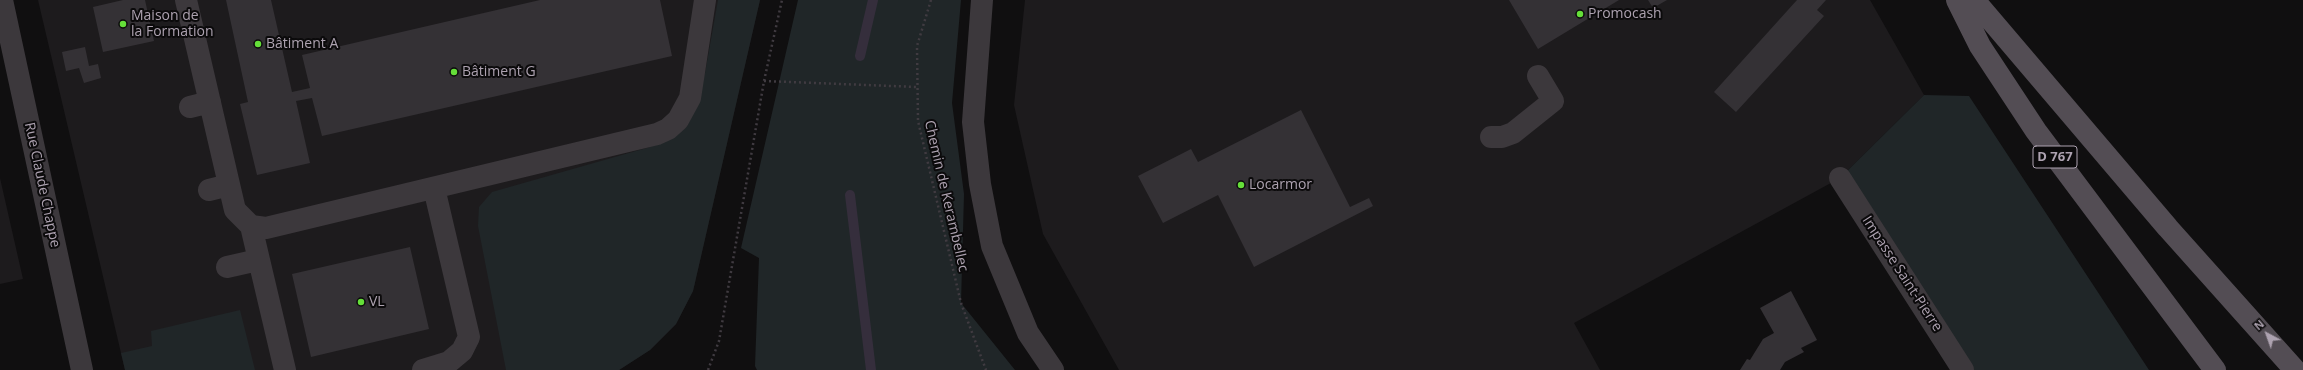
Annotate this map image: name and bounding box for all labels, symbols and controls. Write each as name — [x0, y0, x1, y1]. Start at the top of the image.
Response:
place label: Promocash — [1588, 6, 1662, 22]
place label: Maison de la Formation — [131, 8, 214, 40]
marker: Promocash — [1575, 9, 1585, 19]
marker: Maison de la Formation — [118, 19, 128, 29]
place label: Bâtiment A — [266, 36, 338, 52]
marker: Bâtiment A — [253, 39, 263, 49]
place label: Bâtiment G — [462, 64, 536, 80]
marker: Bâtiment G — [449, 67, 459, 77]
street label: Chemin de Kerambellec — [920, 119, 972, 273]
street label: Rue Claude Chappe — [21, 121, 63, 249]
road number: D 767 — [2033, 146, 2077, 168]
place label: Locarmor — [1249, 177, 1312, 193]
marker: Locarmor — [1236, 180, 1246, 190]
street label: Impasse Saint-Pierre — [1858, 213, 1946, 335]
place label: VL — [369, 294, 385, 310]
marker: VL — [356, 297, 366, 307]
north arrow — [2247, 314, 2287, 354]
text: N — [2250, 316, 2267, 333]

